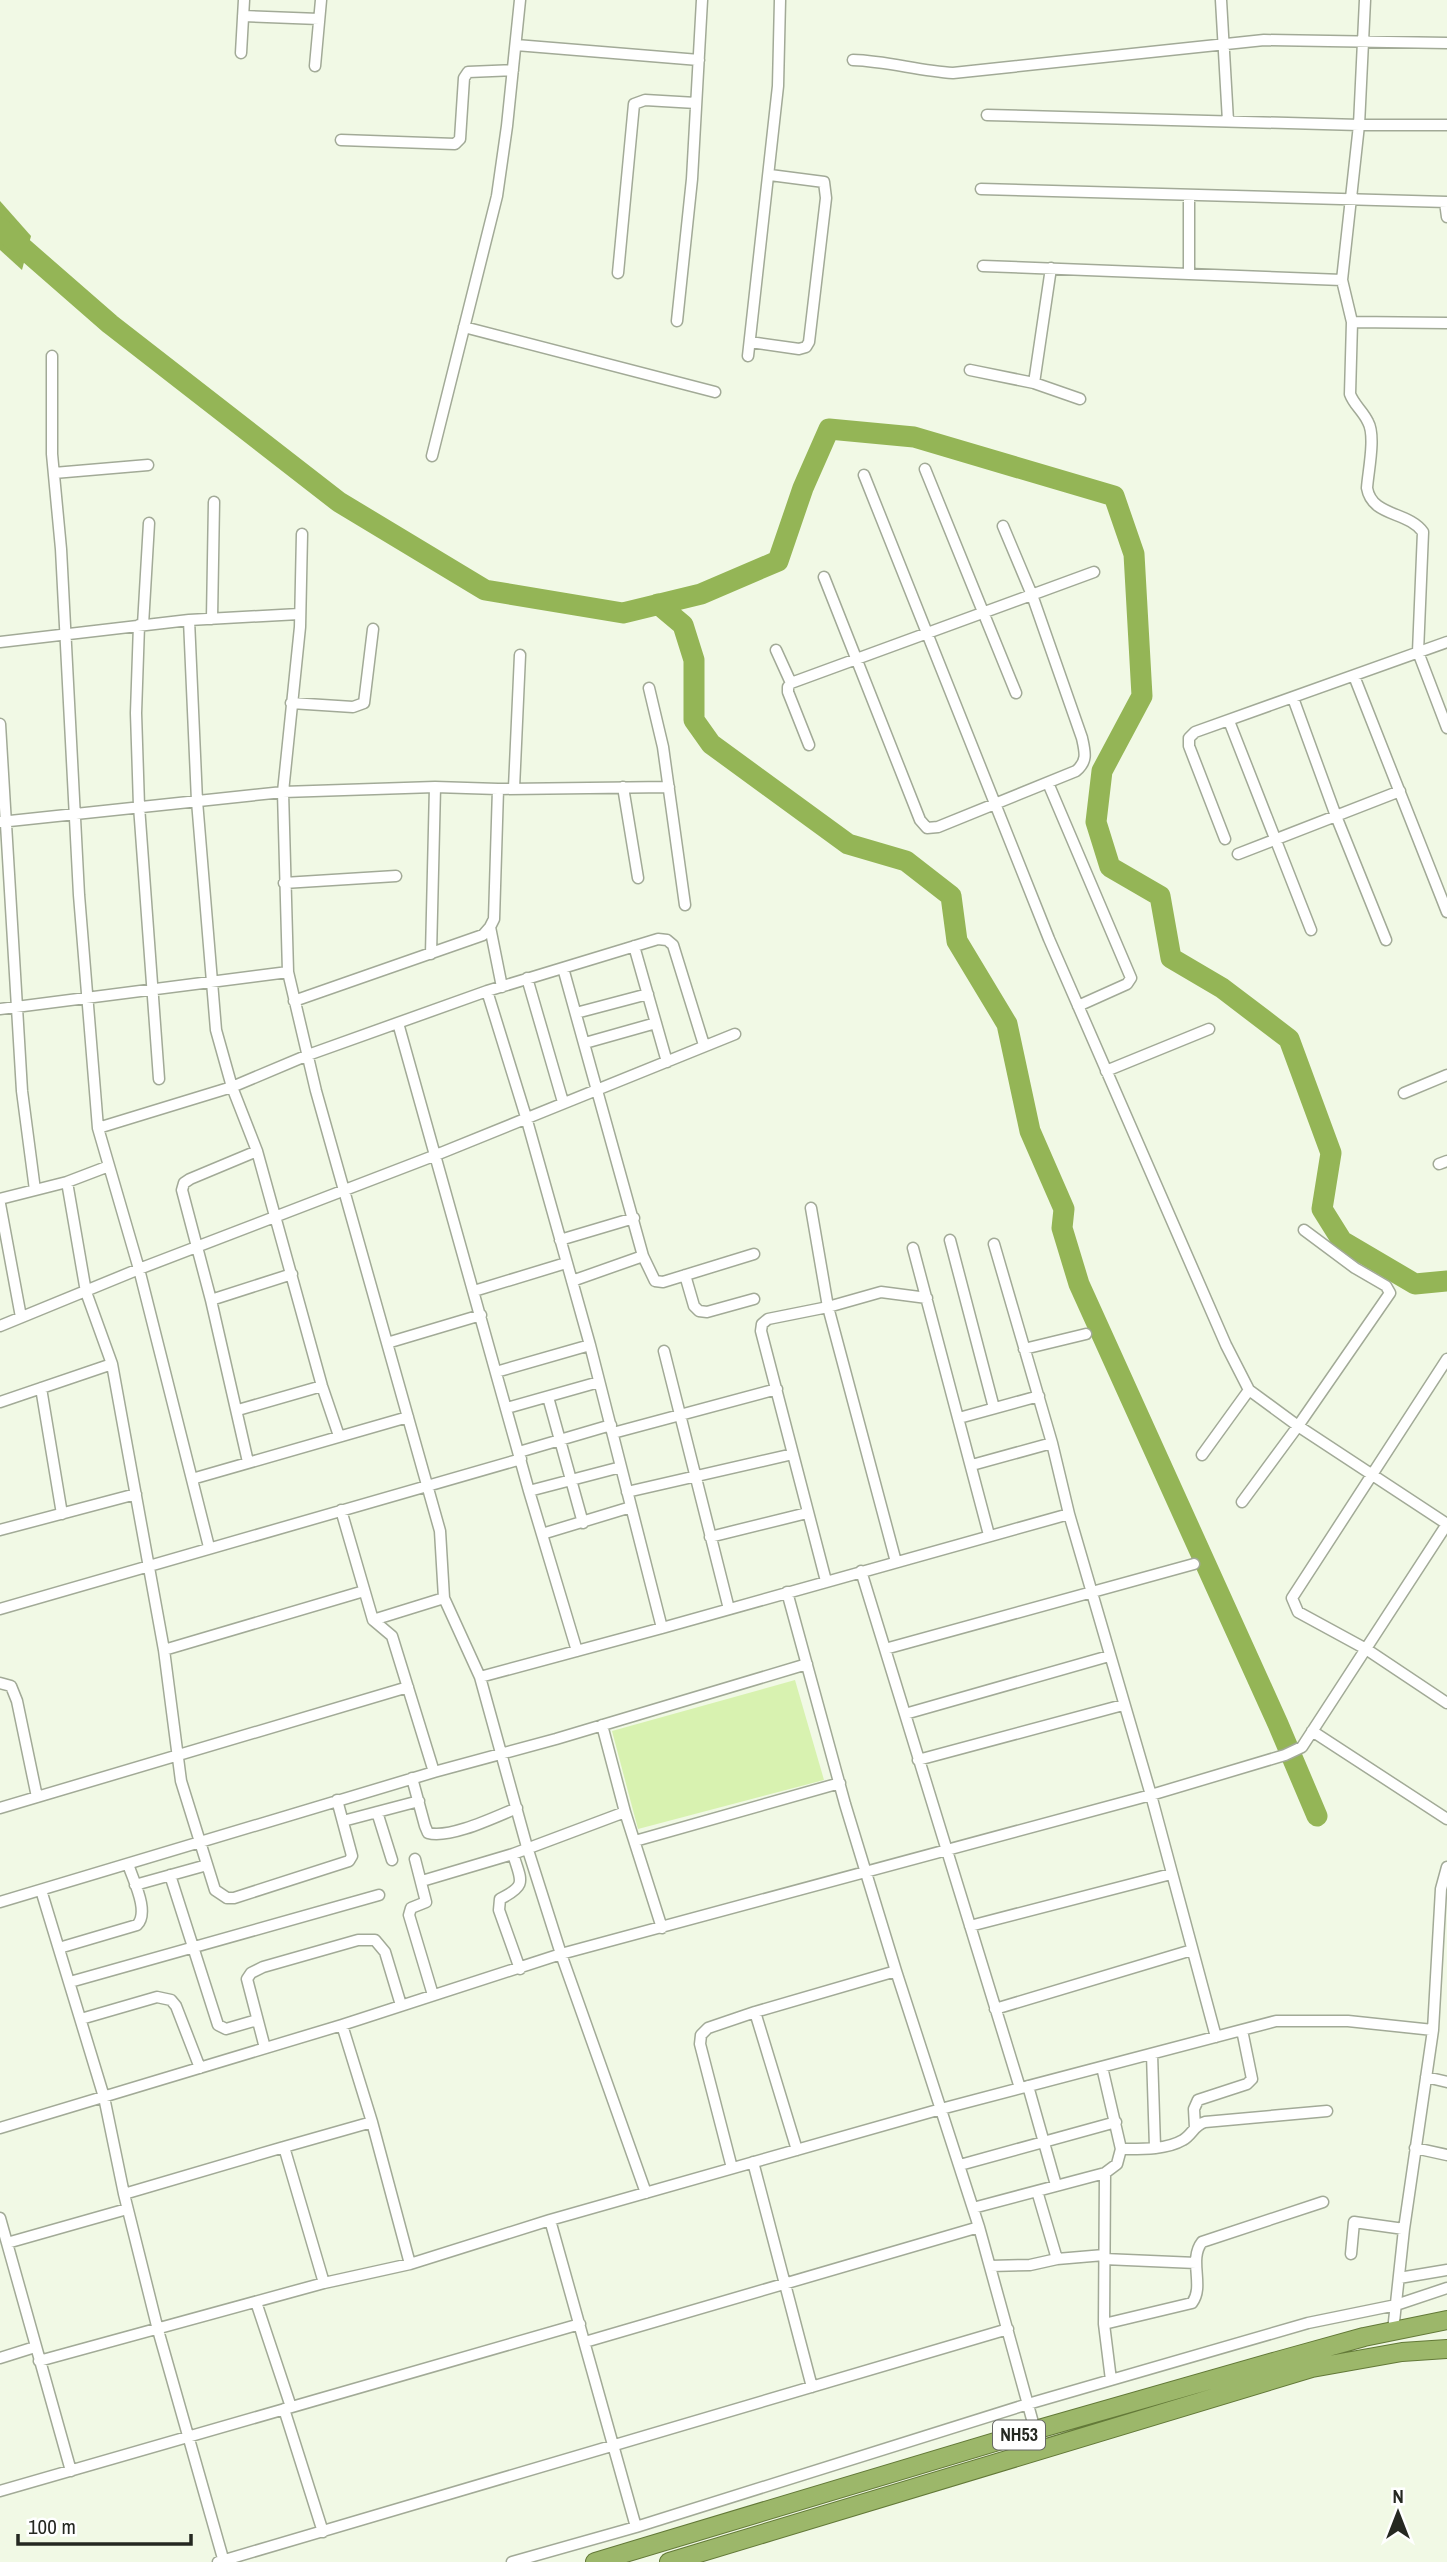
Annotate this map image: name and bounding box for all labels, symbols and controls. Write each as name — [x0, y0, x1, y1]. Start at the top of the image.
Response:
road number: NH53 — [993, 2420, 1045, 2449]
north arrow — [1363, 2478, 1433, 2548]
text: N — [1392, 2483, 1404, 2509]
scale bar — [18, 2502, 191, 2546]
text: 100 m — [28, 2512, 76, 2541]

